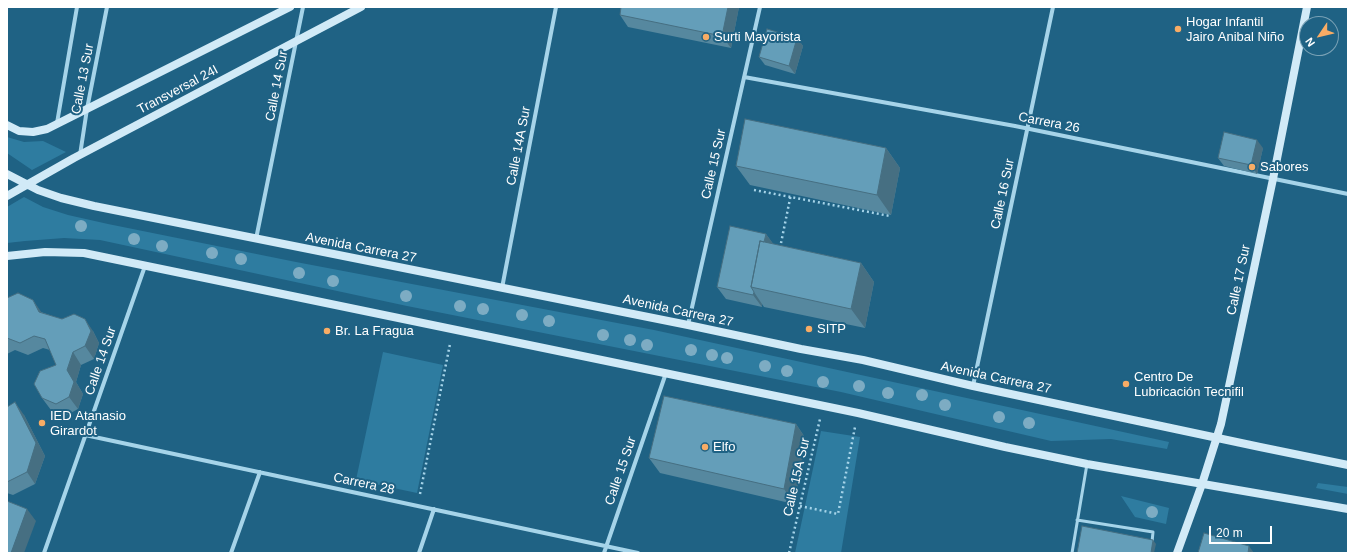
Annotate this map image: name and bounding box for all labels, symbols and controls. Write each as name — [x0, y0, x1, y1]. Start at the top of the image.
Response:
place label: Hogar Infantil Jairo Anibal Niño — [1186, 14, 1284, 45]
north arrow — [1299, 16, 1339, 56]
marker: Hogar Infantil Jairo Anibal Niño — [1173, 24, 1183, 34]
place label: Surti Mayorista — [714, 29, 801, 45]
marker: Surti Mayorista — [701, 32, 711, 42]
text: N — [1303, 36, 1317, 49]
street label: Calle 13 Sur — [69, 42, 97, 116]
street label: Calle 14 Sur — [263, 49, 291, 123]
street label: Transversal 24I — [135, 62, 221, 118]
street label: Calle 14A Sur — [504, 105, 534, 187]
street label: Carrera 26 — [1017, 109, 1081, 137]
street label: Calle 15 Sur — [698, 127, 730, 201]
street label: Calle 16 Sur — [988, 157, 1018, 231]
place label: Sabores — [1260, 159, 1308, 175]
marker: Sabores — [1247, 162, 1257, 172]
street label: Avenida Carrera 27 — [304, 230, 418, 266]
street label: Calle 17 Sur — [1224, 243, 1254, 317]
street label: Avenida Carrera 27 — [621, 292, 735, 330]
place label: SITP — [817, 321, 846, 337]
place label: Br. La Fragua — [335, 323, 414, 339]
marker: SITP — [804, 324, 814, 334]
street label: Calle 14 Sur — [82, 325, 120, 397]
marker: Br. La Fragua — [322, 326, 332, 336]
street label: Avenida Carrera 27 — [939, 359, 1053, 397]
place label: Centro De Lubricación Tecnifil — [1134, 369, 1244, 400]
marker: Centro De Lubricación Tecnifil — [1121, 379, 1131, 389]
place label: IED Atanasio Girardot — [50, 408, 126, 439]
marker: IED Atanasio Girardot — [37, 418, 47, 428]
street label: Calle 15 Sur — [602, 435, 640, 507]
street label: Calle 15A Sur — [780, 436, 814, 518]
place label: Elfo — [713, 439, 735, 455]
marker: Elfo — [700, 442, 710, 452]
street label: Carrera 28 — [332, 470, 396, 498]
scale bar — [1211, 518, 1274, 544]
text: 20 m — [1216, 526, 1243, 540]

